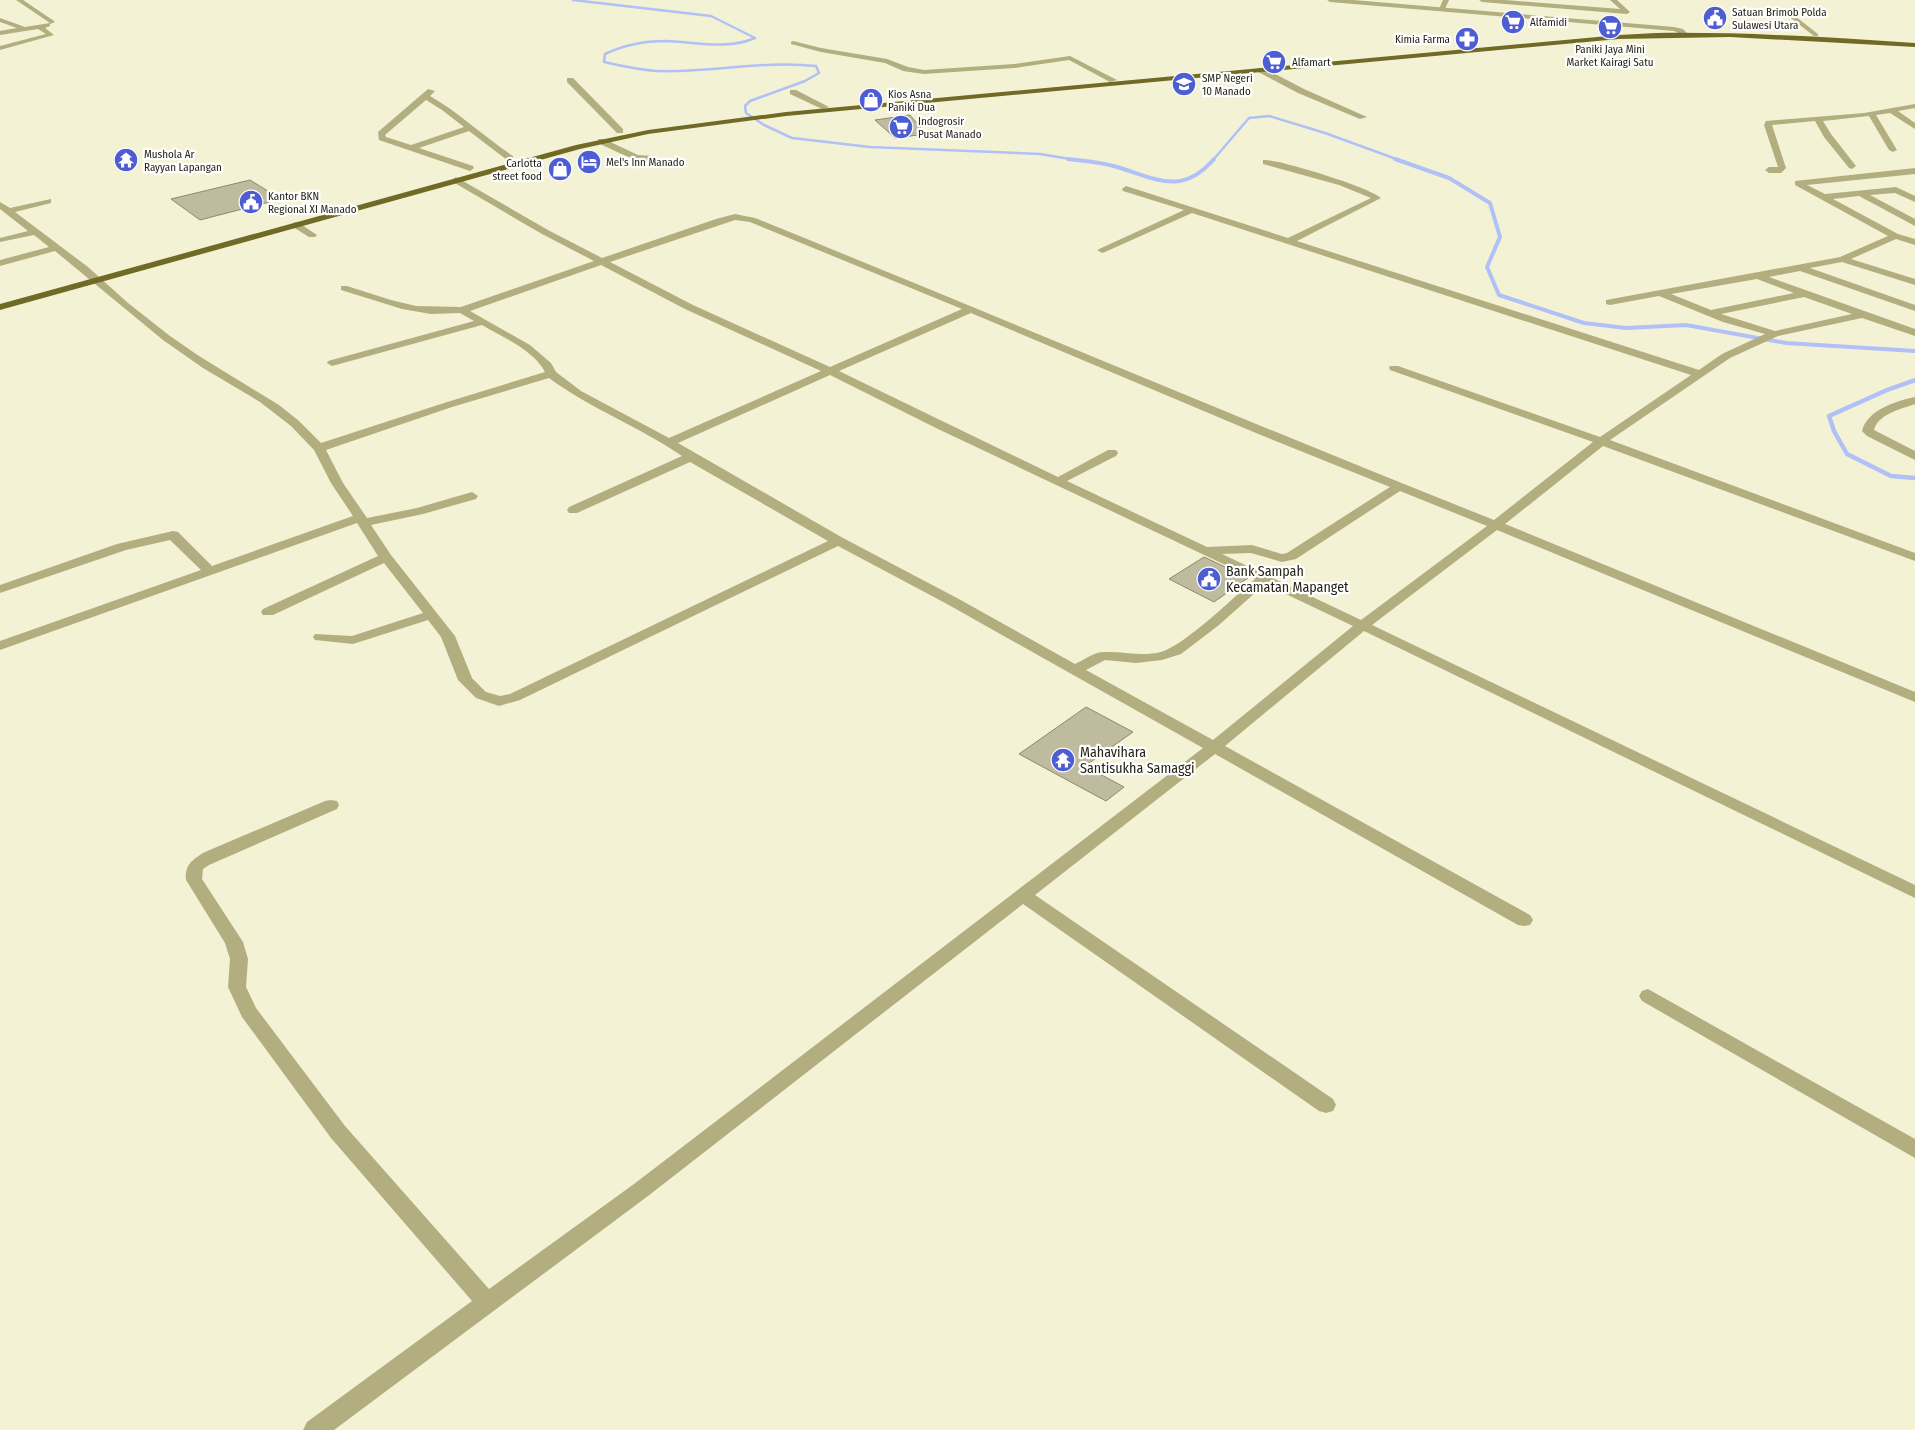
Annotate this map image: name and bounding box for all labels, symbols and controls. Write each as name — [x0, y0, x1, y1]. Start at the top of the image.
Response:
public building icon: Satuan Brimob Polda Sulawesi Utara — [1702, 5, 1728, 31]
place label: Satuan Brimob Polda Sulawesi Utara — [1732, 6, 1827, 32]
supermarket icon: Alfamidi — [1500, 9, 1526, 35]
supermarket icon: Paniki Jaya Mini Market Kairagi Satu — [1597, 14, 1623, 40]
place label: Alfamidi — [1530, 16, 1567, 29]
pharmacy icon: Kimia Farma — [1454, 26, 1480, 52]
place label: Kimia Farma — [1395, 33, 1450, 46]
place label: Paniki Jaya Mini Market Kairagi Satu — [1566, 43, 1654, 69]
supermarket icon: Alfamart — [1261, 49, 1287, 75]
place label: Alfamart — [1292, 56, 1331, 69]
school or university icon: SMP Negeri 10 Manado — [1171, 71, 1197, 97]
place label: SMP Negeri 10 Manado — [1202, 72, 1253, 98]
shop icon: Kios Asna Paniki Dua — [858, 87, 884, 113]
place label: Kios Asna Paniki Dua — [888, 88, 935, 114]
supermarket icon: Indogrosir Pusat Manado — [888, 114, 914, 140]
place label: Indogrosir Pusat Manado — [918, 115, 982, 141]
temple icon: Mushola Ar Rayyan Lapangan — [113, 147, 139, 173]
place label: Mushola Ar Rayyan Lapangan — [144, 148, 222, 174]
hotel icon: Mel's Inn Manado — [576, 149, 602, 175]
shop icon: Carlotta street food — [547, 156, 573, 182]
place label: Mel's Inn Manado — [606, 156, 685, 169]
place label: Carlotta street food — [492, 157, 542, 183]
public building icon: Kantor BKN Regional XI Manado — [238, 189, 264, 215]
place label: Kantor BKN Regional XI Manado — [268, 190, 357, 216]
place label: Bank Sampah Kecamatan Mapanget — [1226, 563, 1349, 596]
public building icon: Bank Sampah Kecamatan Mapanget — [1196, 566, 1222, 592]
place label: Mahavihara Santisukha Samaggi — [1080, 744, 1195, 777]
temple icon: Mahavihara Santisukha Samaggi — [1050, 747, 1076, 773]

